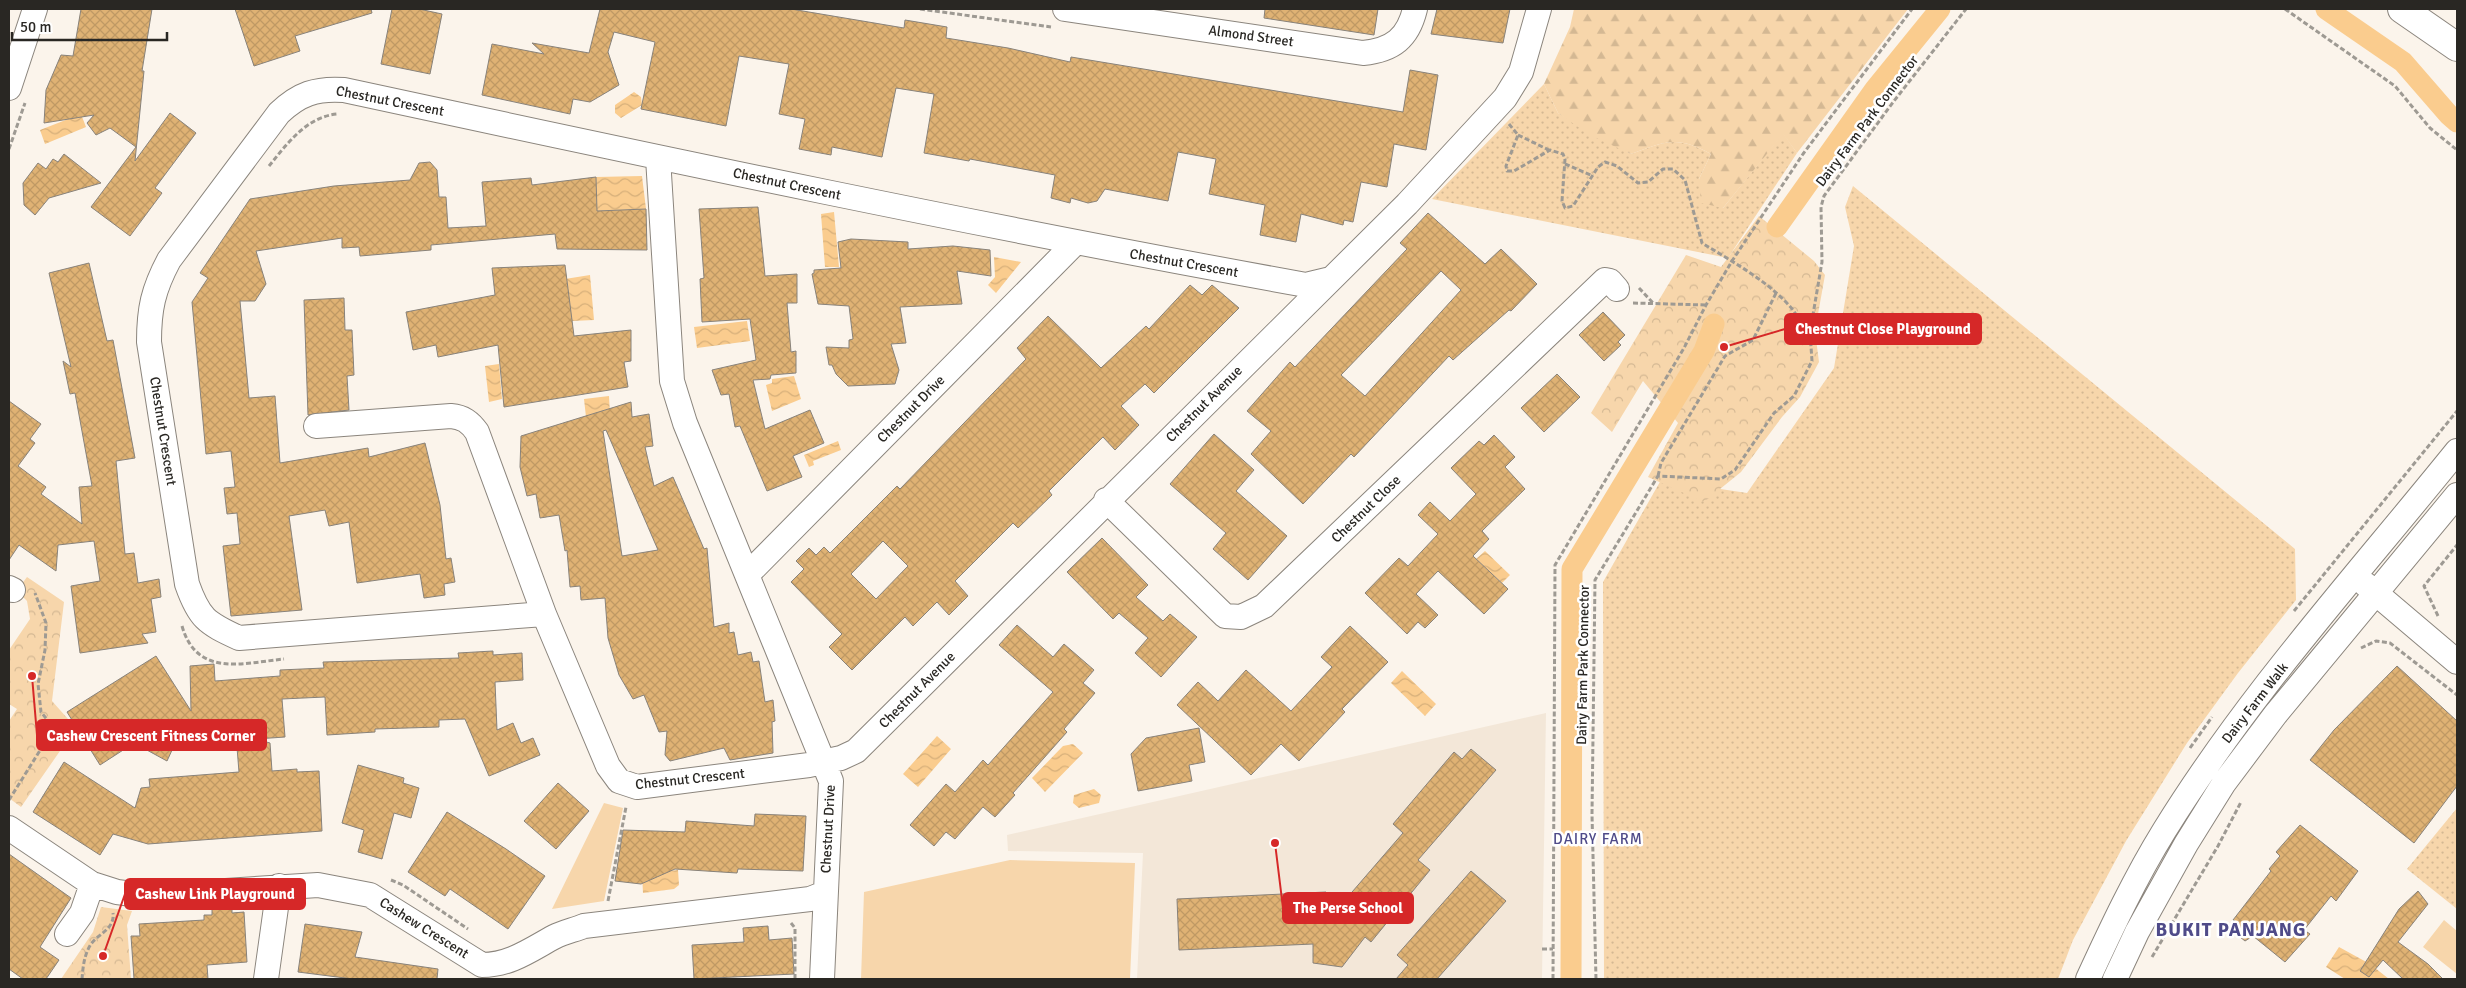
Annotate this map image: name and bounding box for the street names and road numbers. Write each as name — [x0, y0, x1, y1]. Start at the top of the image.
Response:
street label: Almond Street — [1207, 22, 1295, 50]
street label: Dairy Farm Park Connector — [1812, 51, 1922, 190]
street label: Chestnut Crescent — [334, 82, 446, 120]
street label: Chestnut Crescent — [731, 164, 843, 204]
street label: Chestnut Crescent — [1128, 245, 1240, 281]
street label: Chestnut Avenue — [1162, 362, 1246, 446]
street label: Chestnut Drive — [874, 372, 948, 446]
street label: Chestnut Crescent — [146, 375, 180, 487]
street label: Chestnut Close — [1328, 472, 1404, 546]
street label: Dairy Farm Park Connector — [1573, 584, 1593, 745]
street label: Chestnut Avenue — [875, 648, 959, 732]
street label: Dairy Farm Walk — [2218, 659, 2292, 747]
street label: Chestnut Crescent — [634, 765, 746, 793]
street label: Chestnut Drive — [817, 784, 839, 874]
street label: Cashew Crescent — [376, 894, 472, 962]

